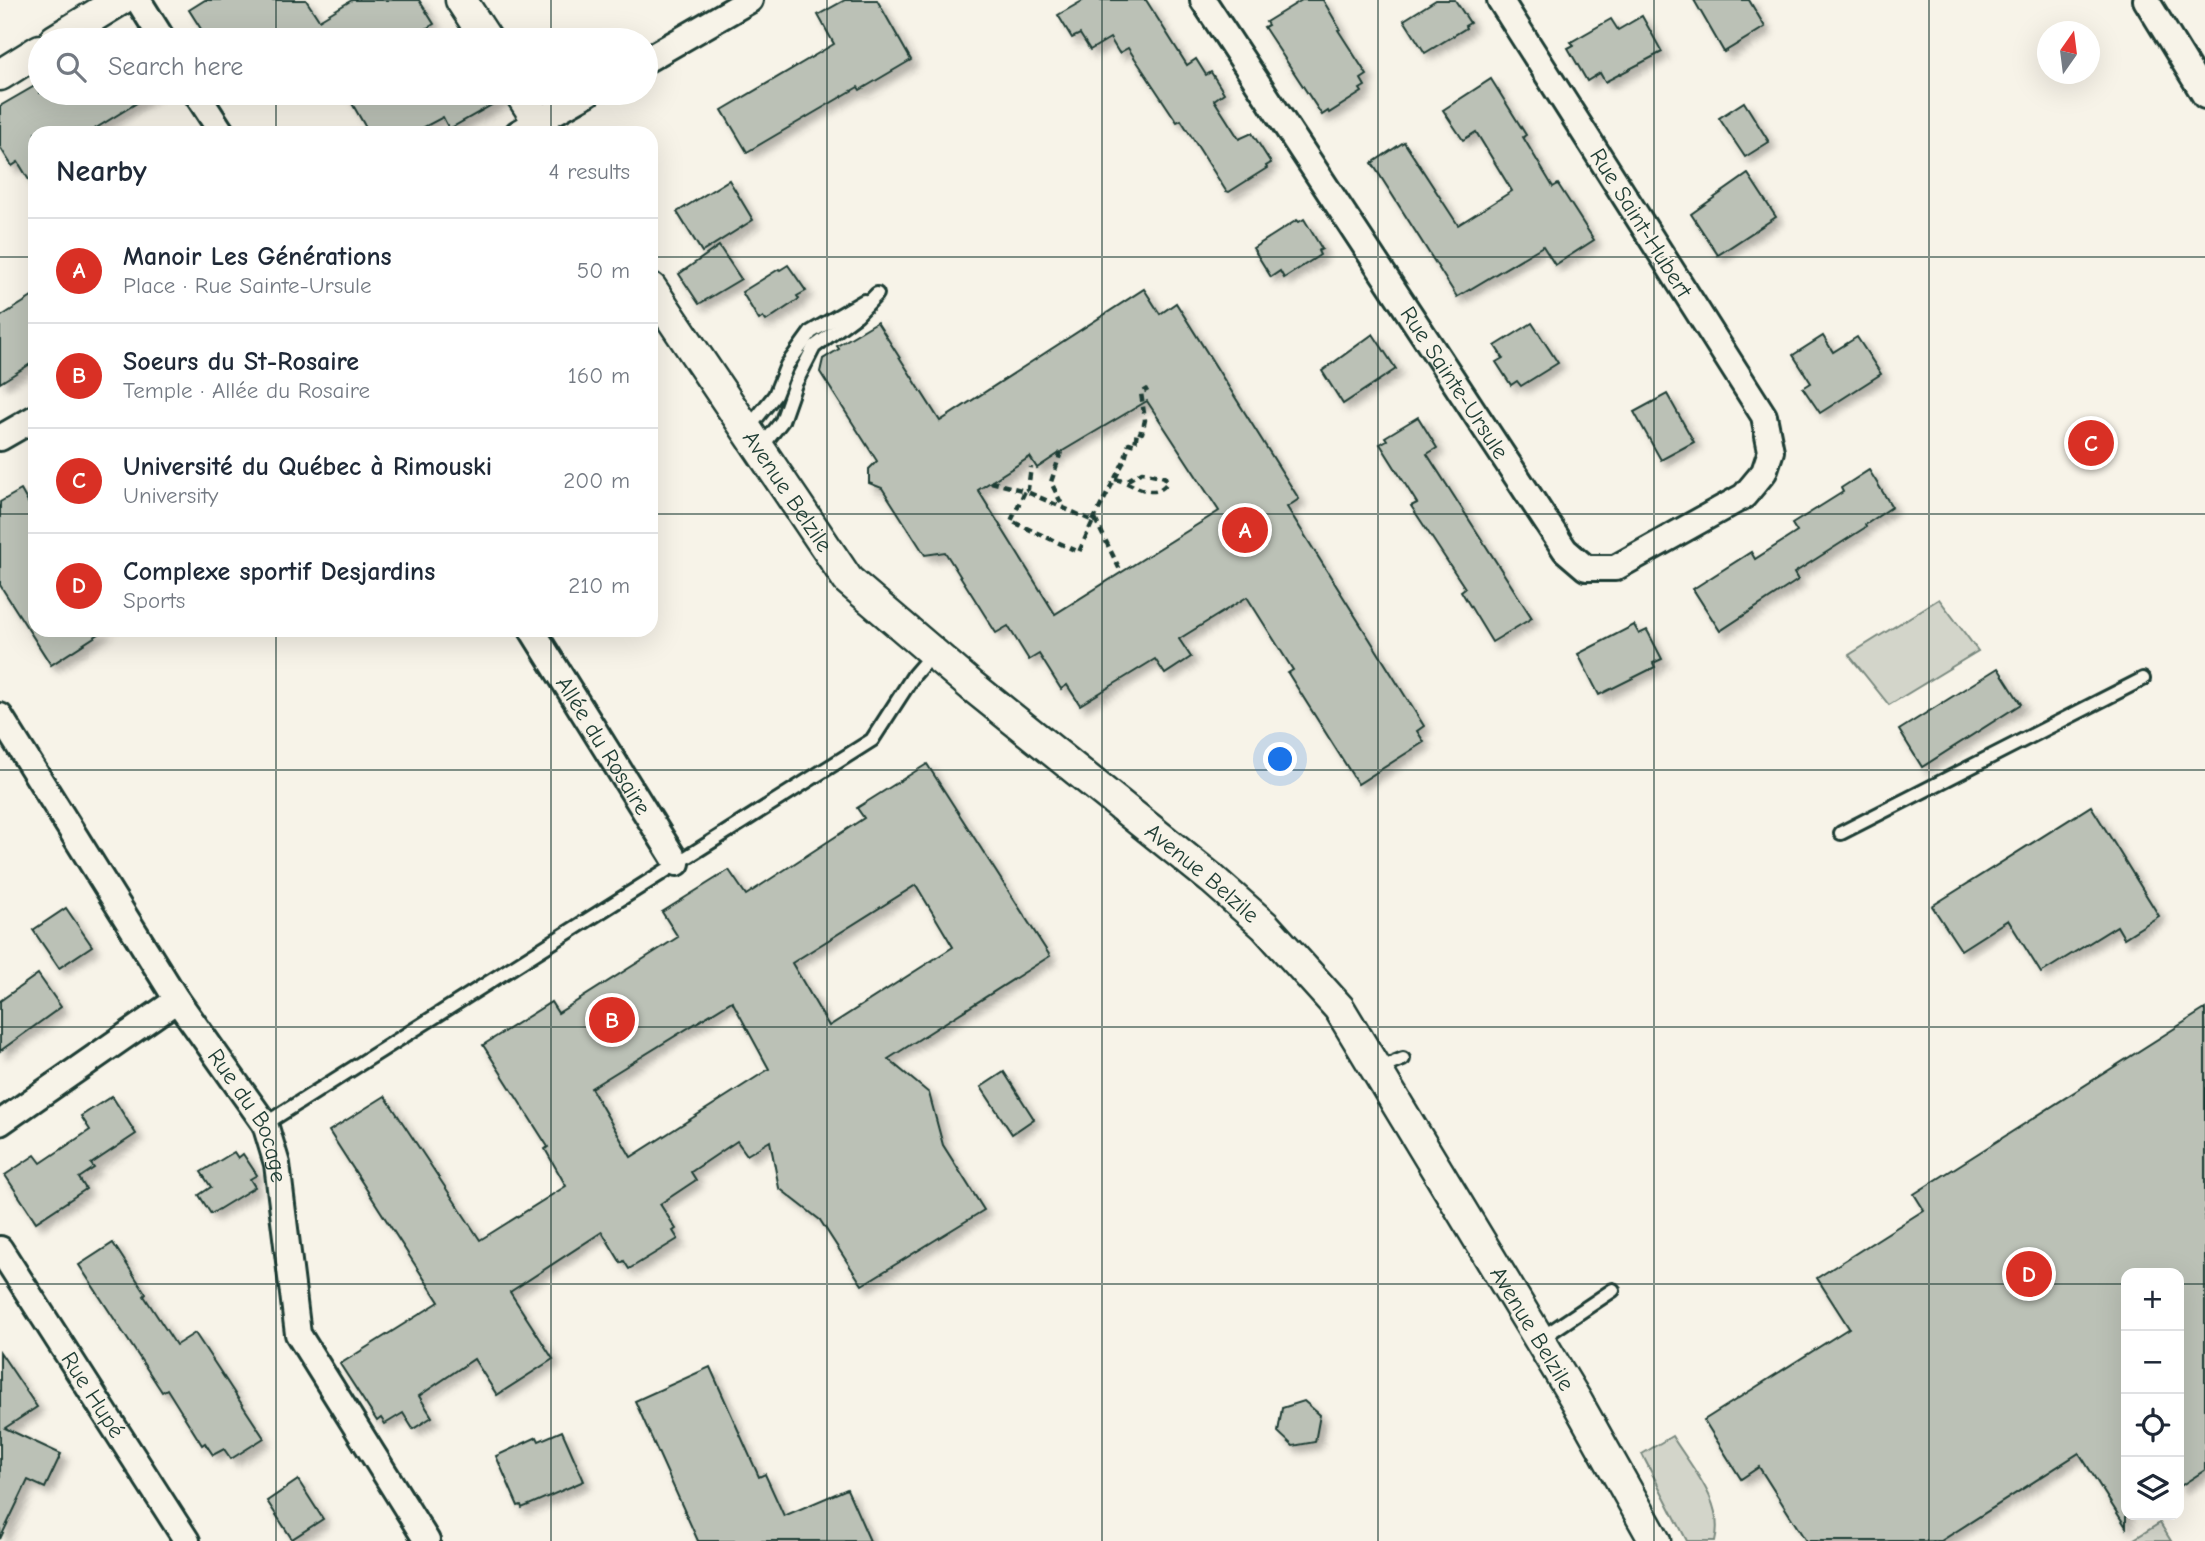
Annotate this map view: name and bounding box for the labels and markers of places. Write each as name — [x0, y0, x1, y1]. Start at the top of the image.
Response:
pin: C — [2068, 417, 2114, 469]
pin: A — [1222, 504, 1268, 556]
pin: B — [589, 994, 635, 1046]
pin: D — [2006, 1248, 2052, 1300]

